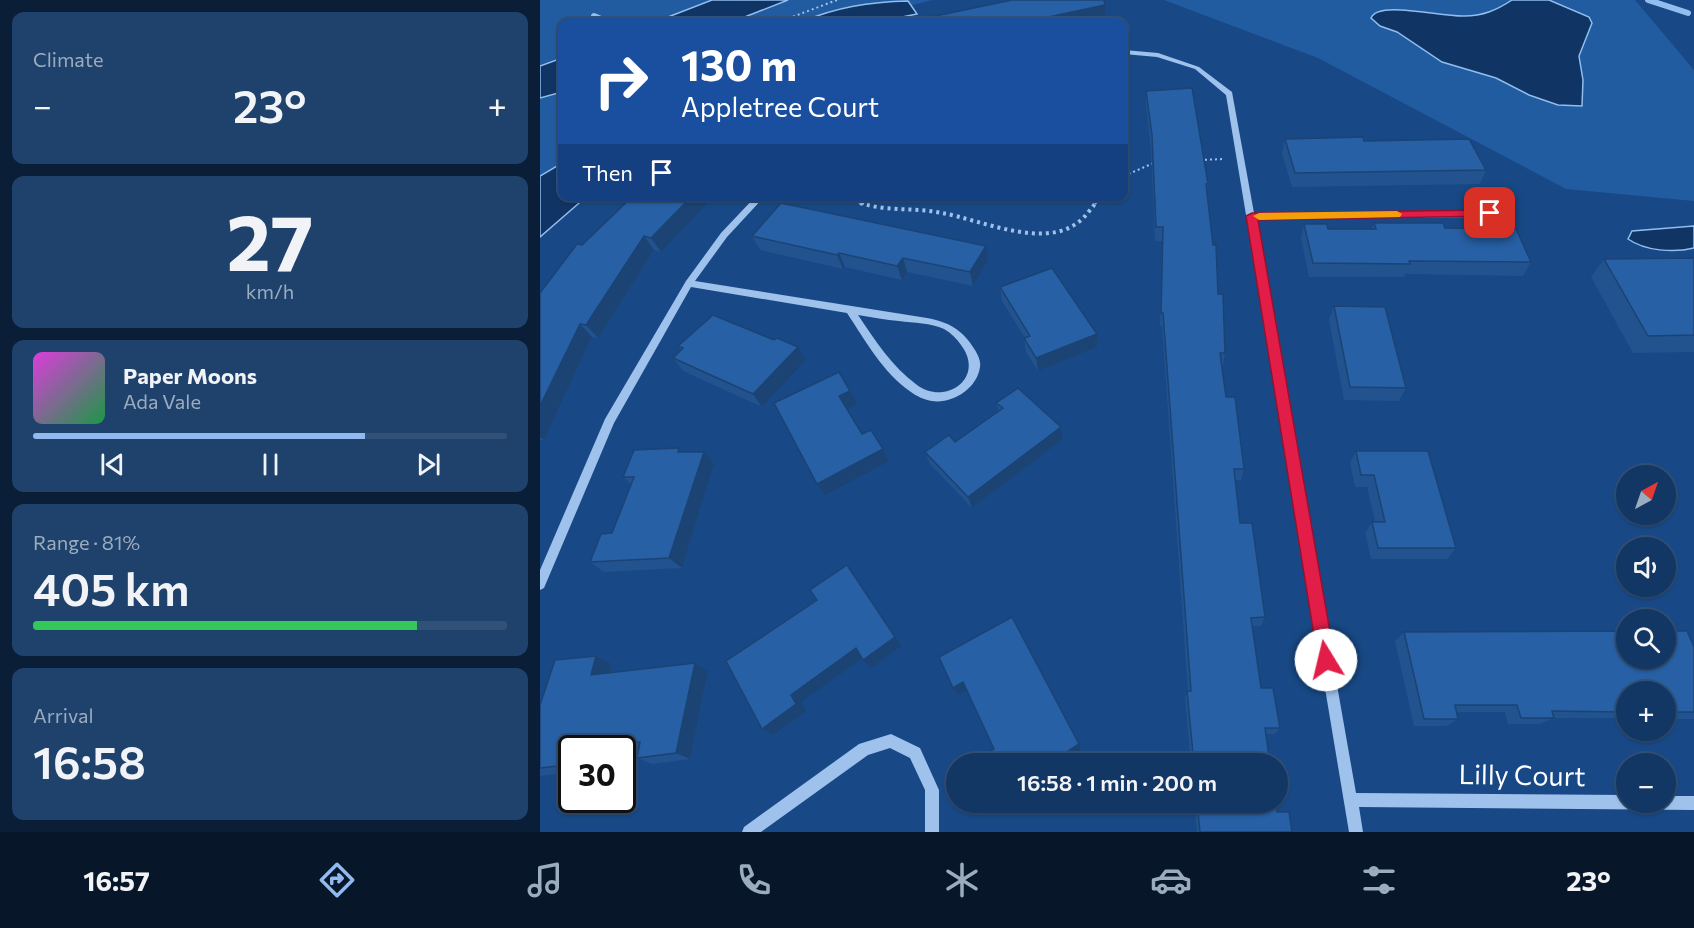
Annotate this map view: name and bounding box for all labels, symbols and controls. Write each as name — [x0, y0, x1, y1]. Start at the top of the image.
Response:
text: 130 m — [681, 38, 797, 90]
icon: right — [582, 42, 660, 120]
text: Climate — [33, 47, 103, 71]
text: 23° — [233, 77, 306, 132]
text: − — [33, 84, 52, 125]
text: + — [488, 84, 507, 125]
text: Appletree Court — [681, 90, 879, 123]
icon: arrive — [645, 156, 678, 189]
text: Then — [582, 159, 633, 186]
pin — [1464, 187, 1515, 238]
text: 27 — [227, 192, 313, 287]
icon: arrive — [1473, 196, 1506, 229]
text: km/h — [246, 279, 294, 303]
text: Paper Moons — [123, 362, 257, 389]
text: Ada Vale — [123, 389, 201, 413]
icon: previous — [96, 448, 129, 481]
icon: pause — [254, 448, 287, 481]
icon: next — [412, 448, 445, 481]
north arrow — [1616, 465, 1676, 525]
map controls — [1616, 465, 1676, 813]
text: Range · 81% — [33, 530, 140, 554]
button: sound — [1616, 537, 1676, 597]
text: 405 km — [33, 560, 189, 615]
button: search — [1616, 609, 1676, 669]
position arrow — [1294, 628, 1358, 692]
button: + — [1616, 681, 1676, 741]
text: Arrival — [33, 703, 94, 727]
text: 16:58 — [33, 733, 146, 788]
speed limit sign: 30 — [558, 735, 636, 813]
button: − — [1616, 753, 1676, 813]
street label: Lilly Court — [1458, 757, 1586, 792]
text: 16:58 · 1 min · 200 m — [1017, 769, 1217, 796]
icon: directions — [316, 859, 358, 901]
icon: music — [524, 859, 566, 901]
icon: phone — [733, 859, 775, 901]
icon: climate — [941, 859, 983, 901]
icon: car — [1150, 859, 1192, 901]
icon: filters — [1358, 859, 1400, 901]
text: 16:57 — [83, 864, 150, 897]
text: 23° — [1566, 864, 1611, 897]

